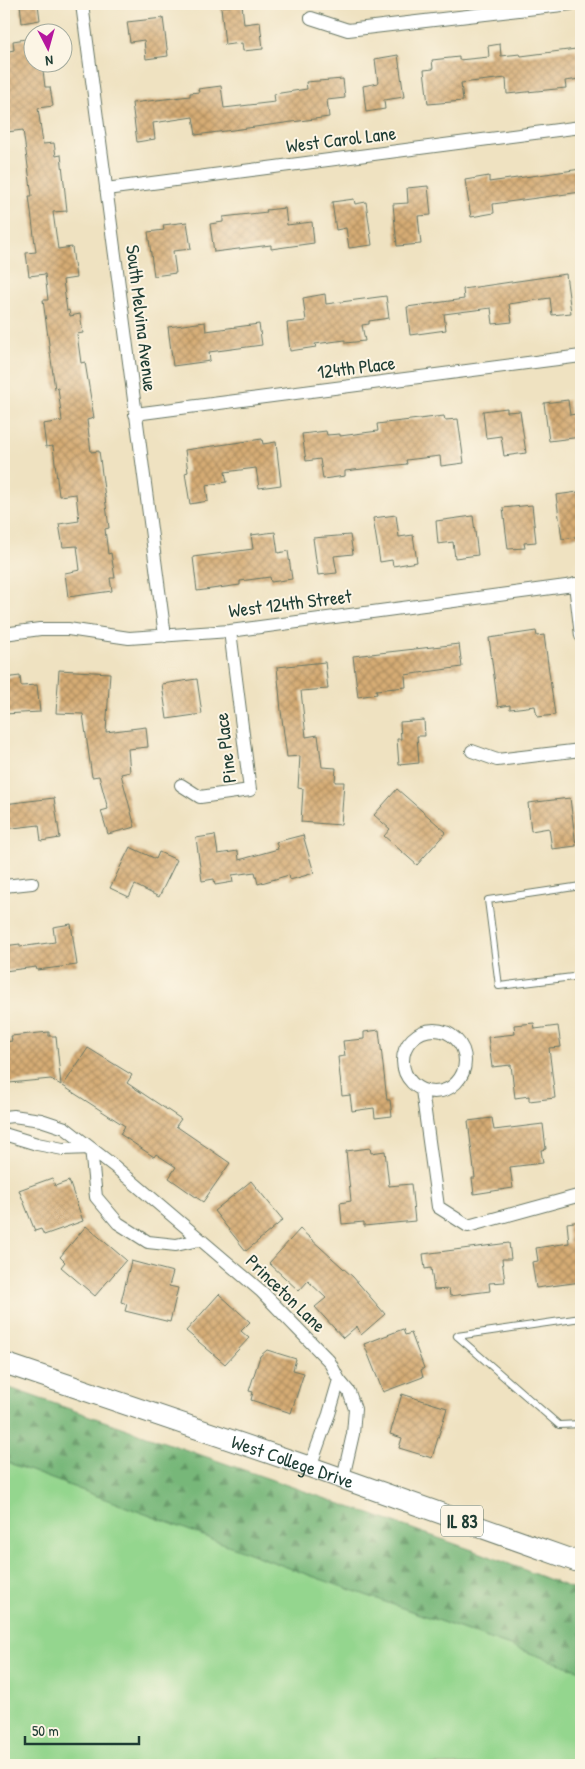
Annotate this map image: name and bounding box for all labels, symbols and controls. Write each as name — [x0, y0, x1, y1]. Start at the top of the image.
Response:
north arrow — [22, 22, 72, 72]
text: N — [44, 52, 54, 71]
street label: West Carol Lane — [285, 119, 398, 159]
street label: South Melvina Avenue — [120, 243, 164, 393]
street label: 124th Place — [316, 349, 397, 385]
street label: West 124th Street — [227, 583, 353, 623]
street label: Pine Place — [208, 711, 242, 785]
street label: Princeton Lane — [240, 1248, 332, 1338]
street label: West College Drive — [228, 1428, 358, 1495]
road number: IL 83 — [441, 1505, 483, 1536]
scale bar — [25, 1714, 139, 1746]
text: 50 m — [32, 1720, 59, 1741]

